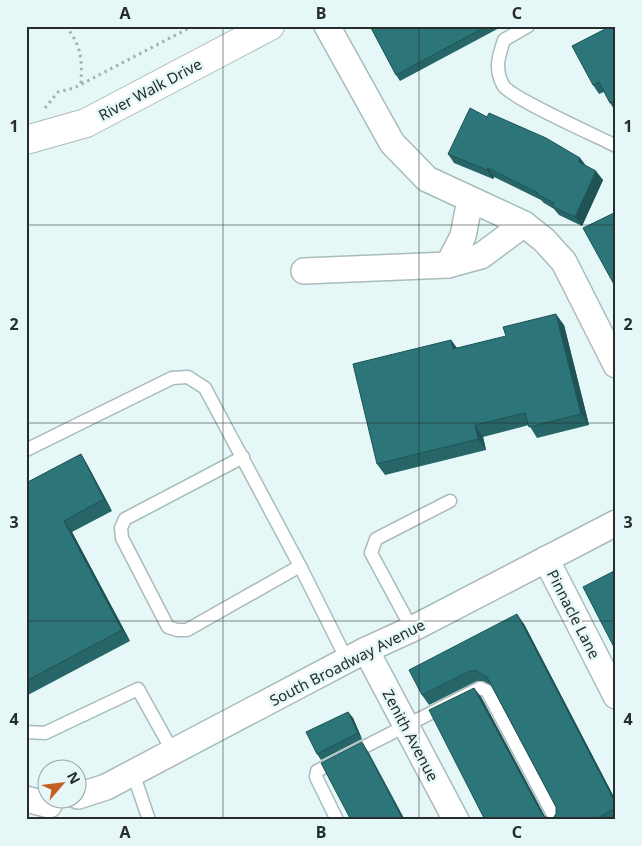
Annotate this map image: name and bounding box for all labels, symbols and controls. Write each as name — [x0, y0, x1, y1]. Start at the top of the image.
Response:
text: A — [119, 2, 131, 24]
text: B — [316, 2, 326, 24]
text: C — [512, 2, 522, 24]
street label: River Walk Drive — [95, 53, 205, 125]
text: 1 — [9, 115, 19, 137]
text: 1 — [623, 115, 633, 137]
text: 2 — [9, 313, 19, 335]
text: 2 — [623, 313, 633, 335]
text: 3 — [9, 511, 19, 533]
text: 3 — [623, 511, 633, 533]
street label: Pinnacle Lane — [543, 566, 605, 662]
street label: South Broadway Avenue — [266, 614, 428, 710]
street label: Zenith Avenue — [378, 686, 444, 784]
text: 4 — [9, 708, 19, 730]
text: 4 — [623, 708, 633, 730]
north arrow — [38, 758, 88, 808]
text: N — [63, 768, 85, 787]
text: A — [119, 821, 131, 843]
text: B — [316, 821, 326, 843]
text: C — [512, 821, 522, 843]

